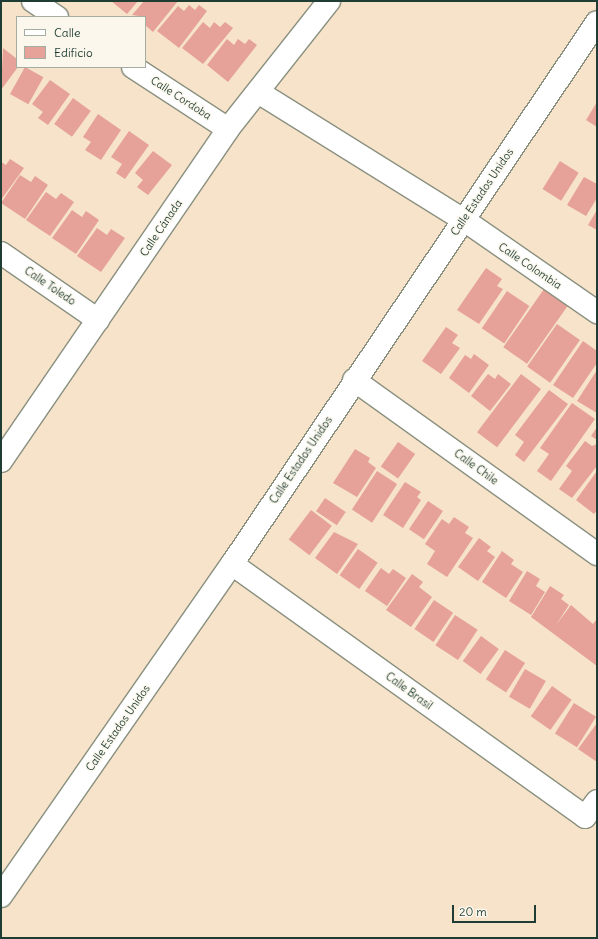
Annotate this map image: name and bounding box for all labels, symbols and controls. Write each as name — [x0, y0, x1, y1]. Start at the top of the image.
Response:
legend — [16, 16, 146, 68]
text: Calle — [54, 25, 81, 40]
text: Edificio — [54, 45, 93, 60]
street label: Calle Cordoba — [148, 74, 214, 122]
street label: Calle Estados Unidos — [448, 146, 516, 238]
street label: Calle Cánada — [137, 197, 185, 259]
street label: Calle Colombia — [496, 240, 564, 292]
street label: Calle Toledo — [22, 264, 78, 308]
street label: Calle Estados Unidos — [267, 414, 335, 506]
street label: Calle Chile — [451, 447, 501, 487]
street label: Calle Brasil — [383, 670, 435, 712]
street label: Calle Estados Unidos — [83, 682, 153, 774]
scale bar — [454, 897, 538, 923]
text: 20 m — [459, 904, 487, 919]

